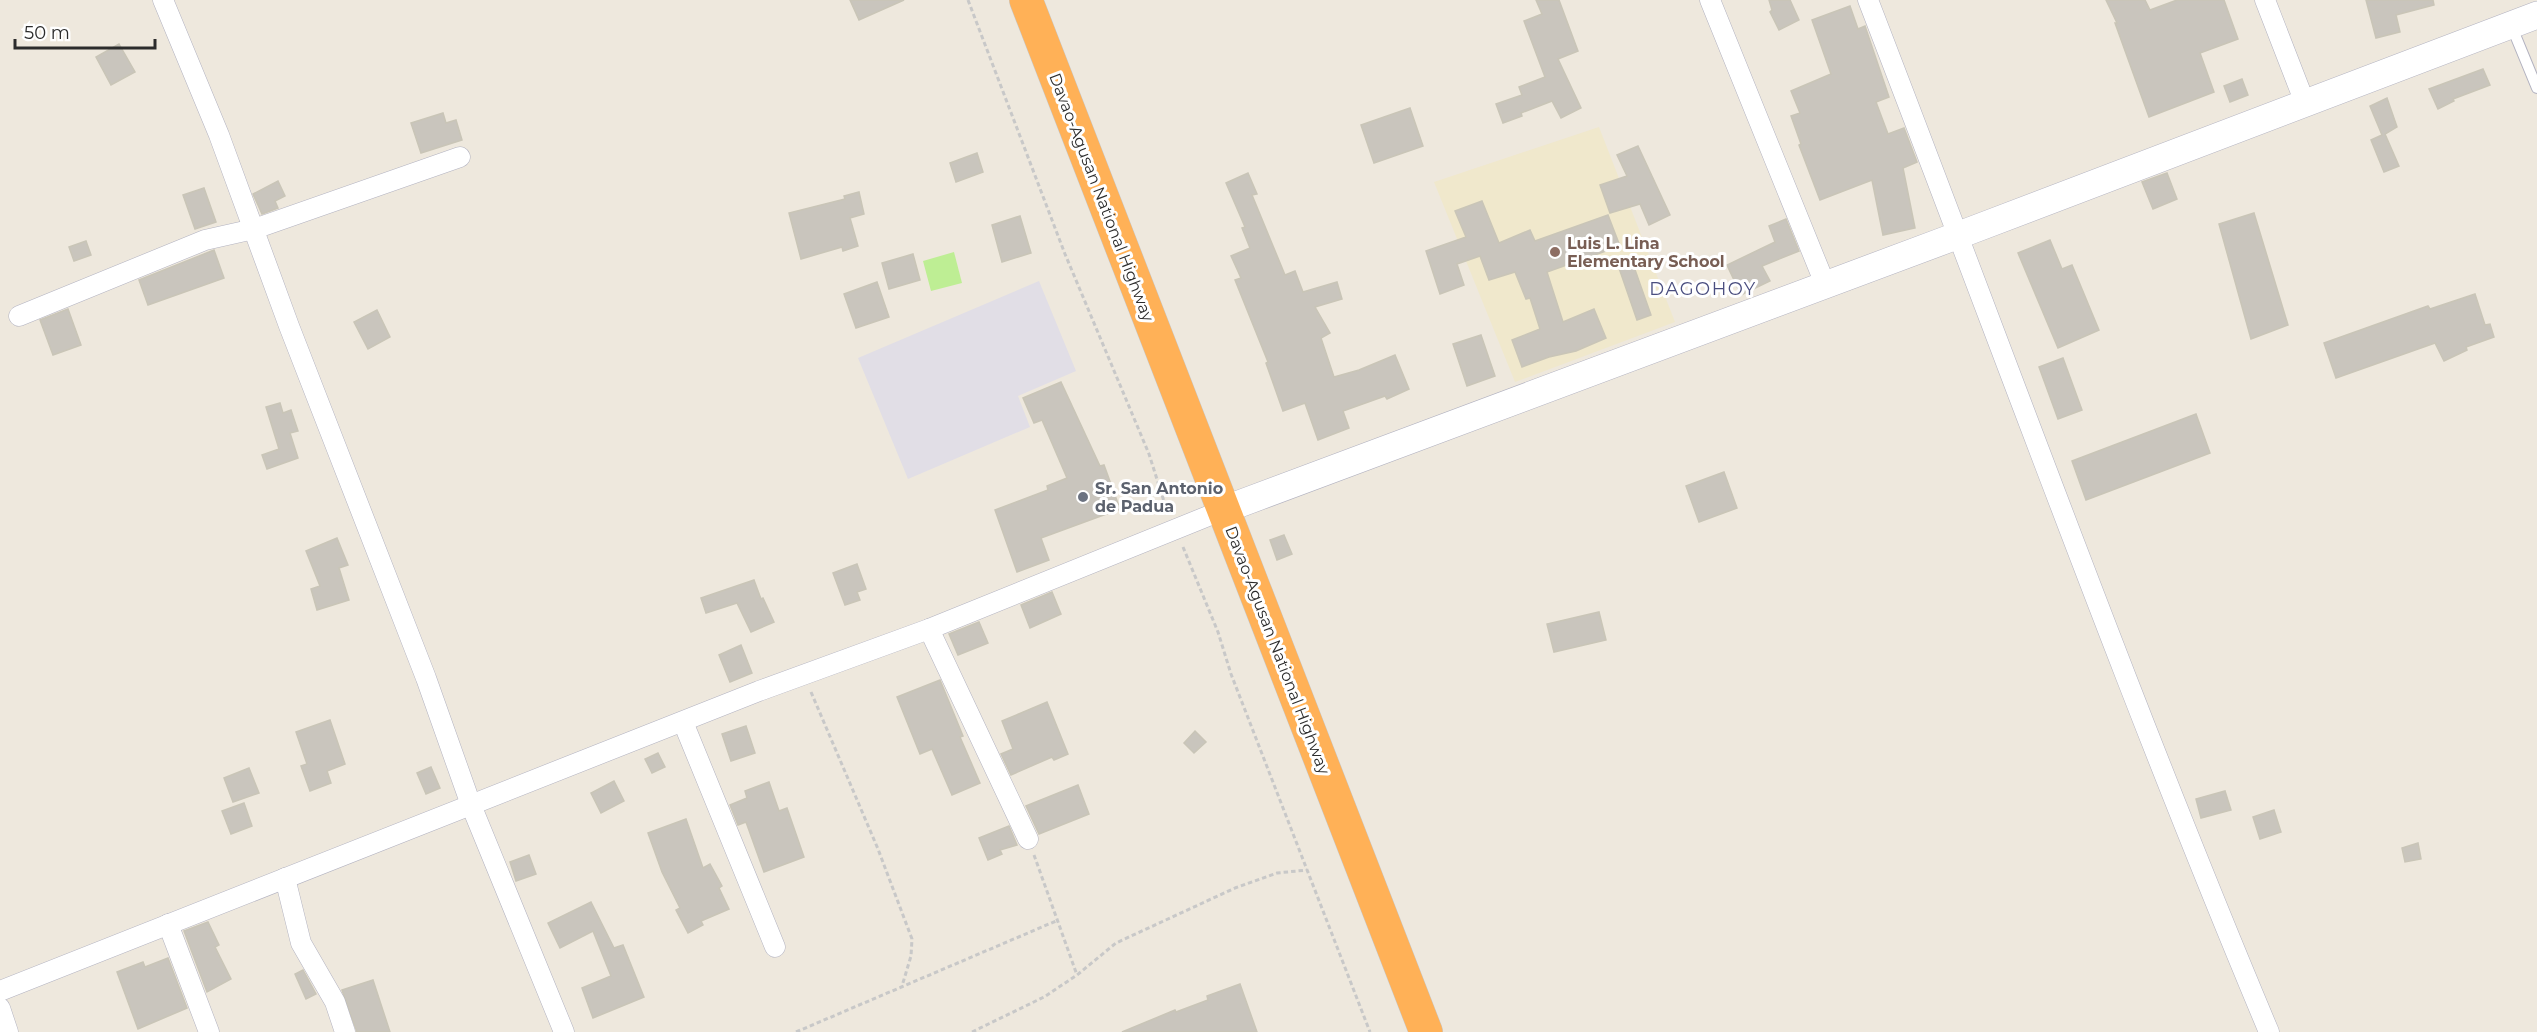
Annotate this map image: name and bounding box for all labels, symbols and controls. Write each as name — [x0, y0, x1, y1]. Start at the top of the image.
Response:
scale bar — [15, 12, 154, 50]
text: 50 m — [24, 22, 70, 44]
street label: Davao-Agusan National Highway — [1045, 70, 1158, 324]
place label: Luis L. Lina Elementary School — [1567, 234, 1725, 271]
marker: Luis L. Lina Elementary School — [1548, 245, 1562, 259]
district label: DAGOHOY — [1649, 278, 1757, 300]
place label: Sr. San Antonio de Padua — [1095, 479, 1223, 516]
marker: Sr. San Antonio de Padua — [1076, 490, 1090, 504]
street label: Davao-Agusan National Highway — [1221, 523, 1334, 777]

